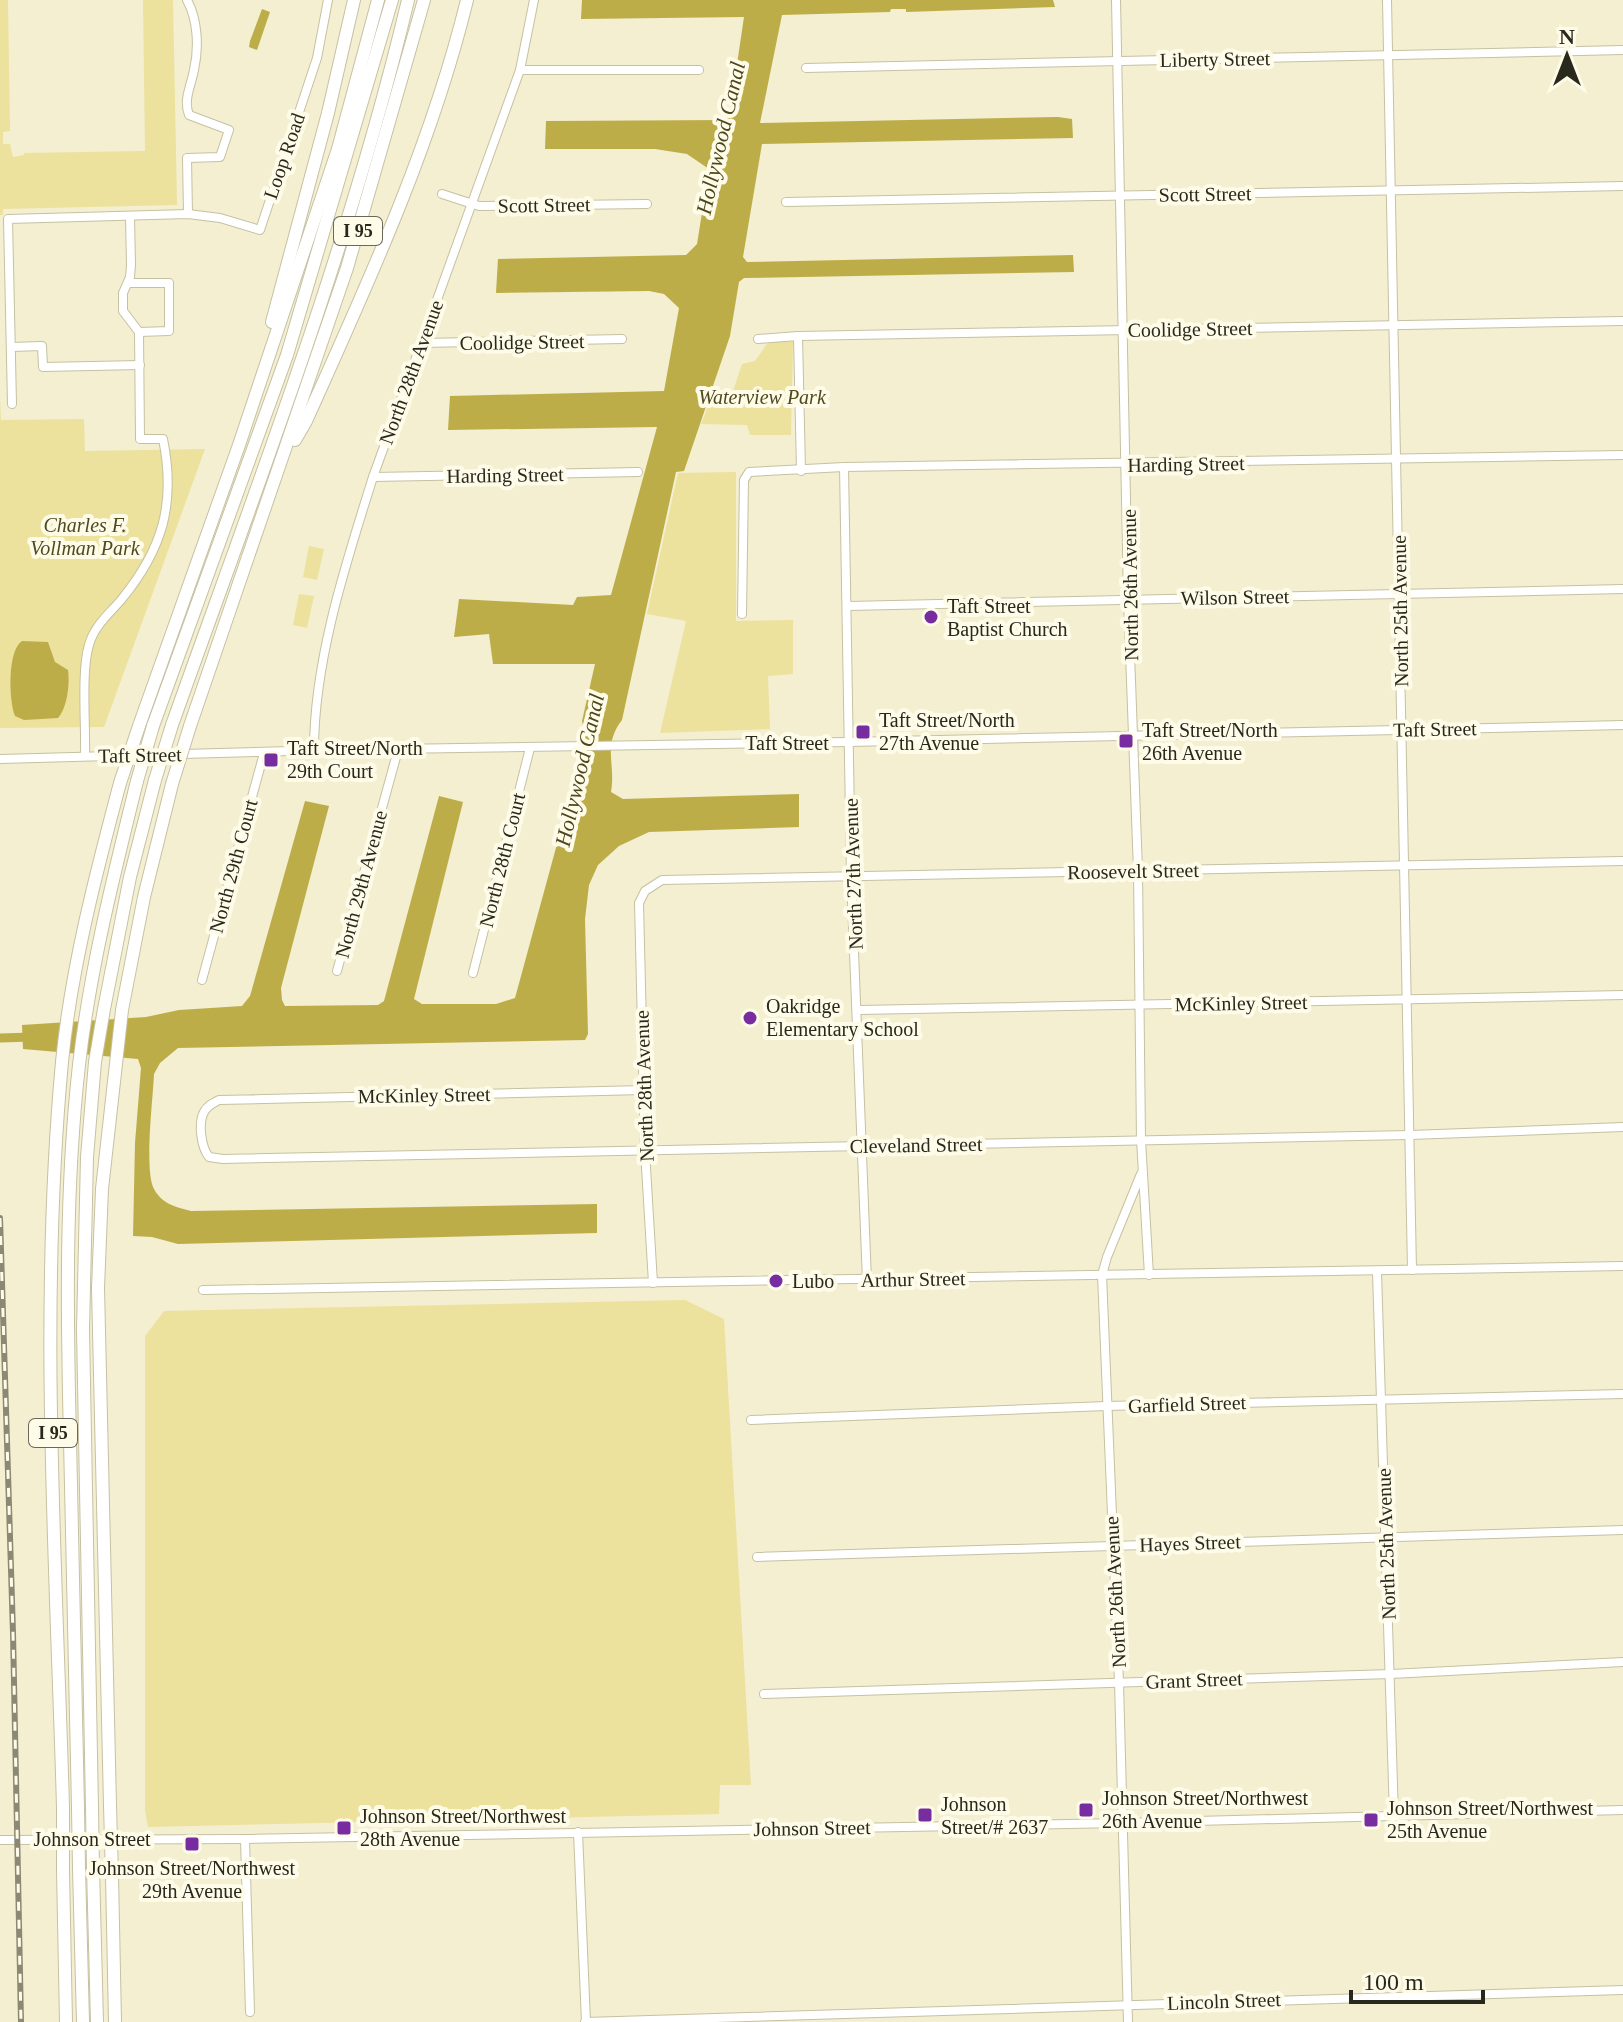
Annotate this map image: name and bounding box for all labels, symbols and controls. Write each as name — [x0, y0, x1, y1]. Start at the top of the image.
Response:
north arrow — [1527, 16, 1607, 96]
text: N — [1559, 24, 1575, 49]
street label: Liberty Street — [1160, 47, 1271, 72]
water label: Hollywood Canal — [691, 59, 750, 218]
street label: Loop Road — [259, 110, 310, 202]
street label: Scott Street — [1158, 182, 1252, 206]
street label: Scott Street — [497, 193, 591, 217]
road number: I 95 — [334, 217, 382, 245]
street label: North 28th Avenue — [375, 297, 447, 447]
street label: Coolidge Street — [1127, 317, 1253, 342]
street label: Coolidge Street — [459, 330, 585, 355]
park label: Waterview Park — [698, 386, 827, 408]
street label: Harding Street — [1127, 452, 1245, 477]
street label: Harding Street — [446, 463, 564, 488]
street label: North 26th Avenue — [1118, 509, 1142, 661]
park label: Charles F. Vollman Park — [30, 514, 141, 559]
street label: North 25th Avenue — [1388, 535, 1412, 687]
street label: Wilson Street — [1181, 585, 1290, 609]
place label: Taft Street Baptist Church — [947, 595, 1068, 641]
marker: Taft Street Baptist Church — [922, 608, 940, 626]
water label: Hollywood Canal — [550, 691, 609, 850]
place label: Taft Street/North 27th Avenue — [879, 709, 1015, 754]
street label: Taft Street — [1393, 717, 1477, 741]
place label: Taft Street/North 26th Avenue — [1142, 719, 1278, 764]
marker: Taft Street/North 27th Avenue — [854, 723, 872, 741]
street label: Taft Street — [745, 732, 829, 754]
marker: Taft Street/North 26th Avenue — [1117, 732, 1135, 750]
place label: Taft Street/North 29th Court — [287, 737, 423, 782]
street label: Taft Street — [98, 743, 182, 767]
marker: Taft Street/North 29th Court — [262, 751, 280, 769]
street label: North 28th Court — [475, 790, 529, 930]
street label: North 29th Court — [205, 796, 262, 935]
street label: North 27th Avenue — [839, 798, 867, 950]
street label: North 29th Avenue — [331, 808, 391, 960]
street label: Roosevelt Street — [1067, 859, 1199, 883]
street label: McKinley Street — [1174, 991, 1308, 1016]
place label: Oakridge Elementary School — [766, 995, 919, 1041]
marker: Oakridge Elementary School — [741, 1009, 759, 1027]
street label: North 28th Avenue — [630, 1010, 658, 1162]
street label: McKinley Street — [357, 1083, 491, 1108]
street label: Cleveland Street — [849, 1133, 983, 1157]
street label: Arthur Street — [860, 1267, 966, 1291]
place label: Lubo — [792, 1270, 834, 1292]
marker: Lubo — [767, 1272, 785, 1290]
street label: Garfield Street — [1128, 1391, 1247, 1417]
road number: I 95 — [29, 1419, 77, 1447]
street label: North 25th Avenue — [1372, 1468, 1400, 1620]
street label: North 26th Avenue — [1100, 1515, 1130, 1668]
street label: Hayes Street — [1139, 1530, 1242, 1557]
street label: Grant Street — [1145, 1667, 1243, 1693]
place label: Johnson Street/Northwest 26th Avenue — [1102, 1787, 1309, 1832]
place label: Johnson Street/# 2637 — [941, 1793, 1048, 1838]
place label: Johnson Street/Northwest 25th Avenue — [1387, 1797, 1594, 1842]
marker: Johnson Street/Northwest 26th Avenue — [1077, 1801, 1095, 1819]
place label: Johnson Street/Northwest 28th Avenue — [360, 1805, 567, 1850]
marker: Johnson Street/# 2637 — [916, 1806, 934, 1824]
marker: Johnson Street/Northwest 25th Avenue — [1362, 1811, 1380, 1829]
street label: Johnson Street — [753, 1816, 871, 1840]
marker: Johnson Street/Northwest 28th Avenue — [335, 1819, 353, 1837]
street label: Johnson Street — [33, 1828, 151, 1850]
marker: Johnson Street/Northwest 29th Avenue — [183, 1835, 201, 1853]
place label: Johnson Street/Northwest 29th Avenue — [89, 1857, 295, 1902]
scale bar — [1351, 1954, 1483, 2004]
text: 100 m — [1363, 1969, 1424, 1995]
street label: Lincoln Street — [1167, 1988, 1282, 2014]

